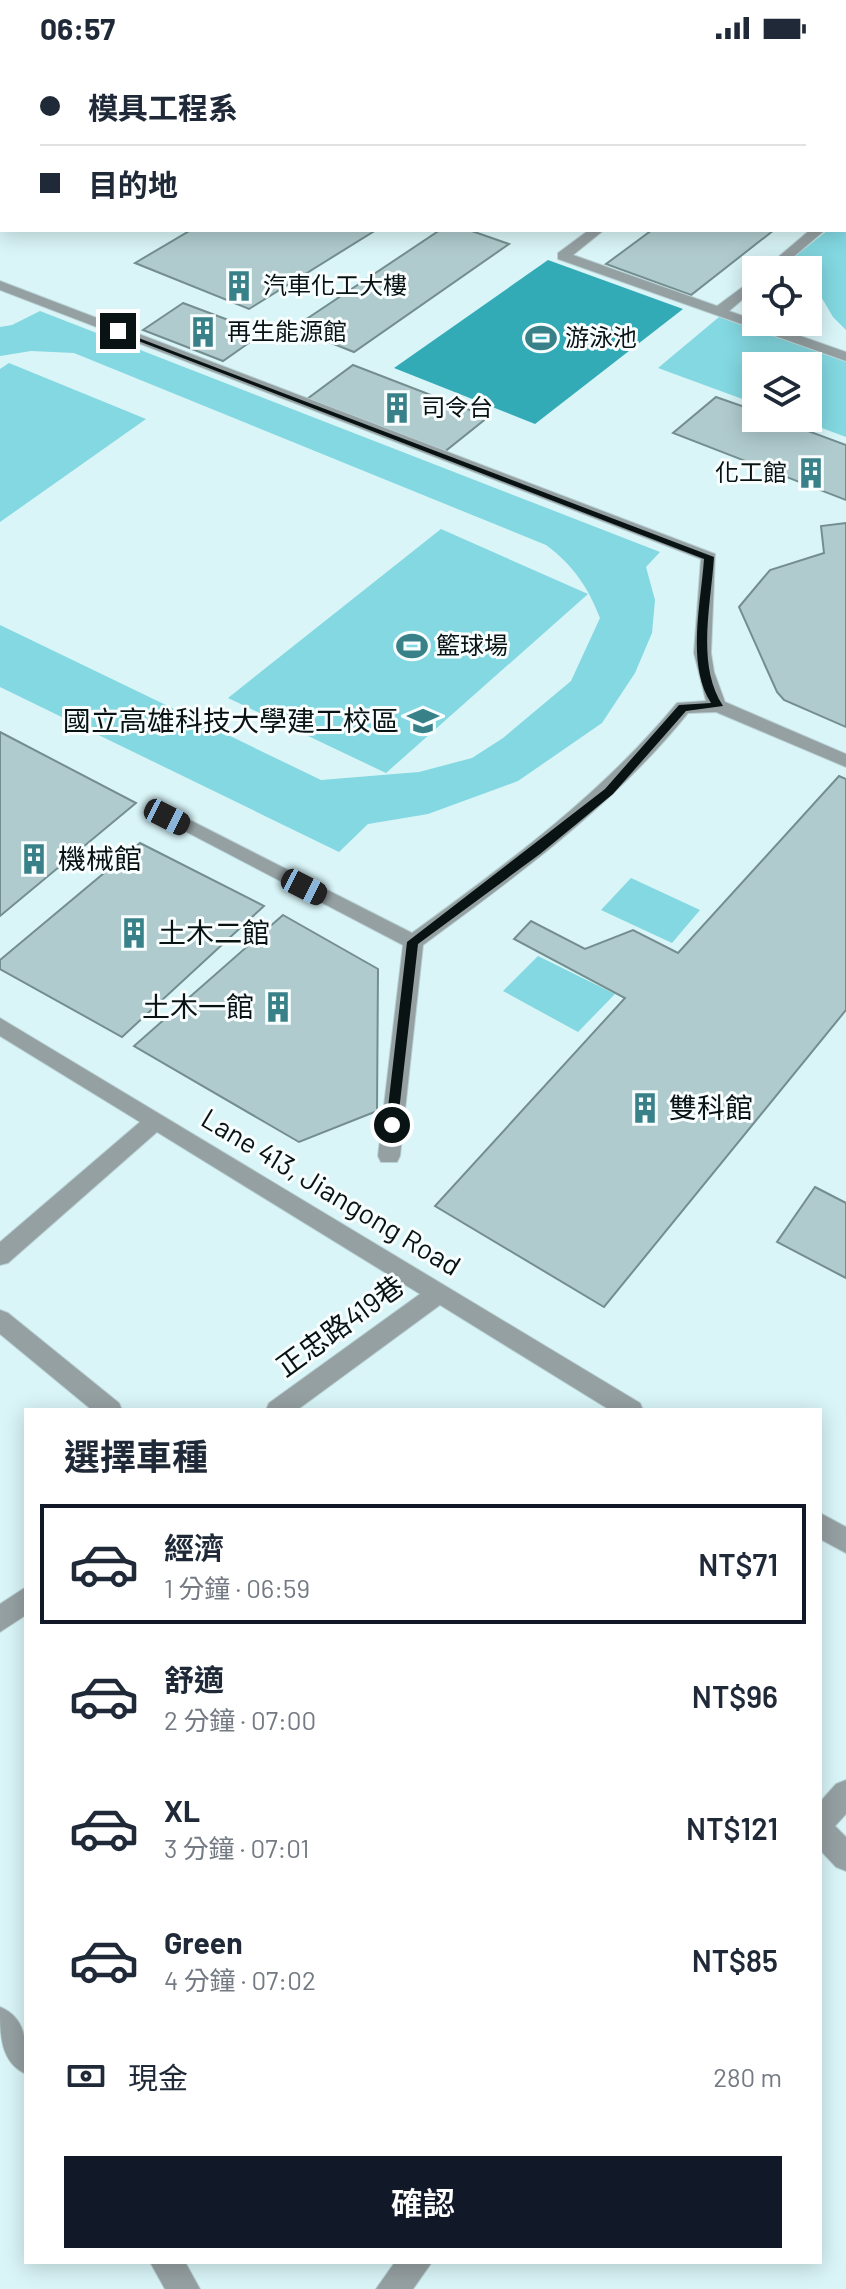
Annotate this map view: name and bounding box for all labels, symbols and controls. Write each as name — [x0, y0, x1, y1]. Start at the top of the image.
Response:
text: 06:57 — [40, 10, 115, 46]
text: 模具工程系 — [88, 89, 238, 125]
text: 目的地 — [88, 166, 178, 202]
map controls — [742, 256, 822, 432]
button: locate — [742, 256, 822, 336]
building icon: 汽車化工大樓 — [222, 269, 256, 303]
place label: 汽車化工大樓 — [263, 270, 407, 299]
route end — [100, 313, 136, 349]
building icon: 再生能源館 — [186, 315, 220, 349]
place label: 再生能源館 — [227, 316, 347, 345]
sports icon: 游泳池 — [524, 321, 558, 355]
place label: 游泳池 — [565, 322, 637, 351]
button: layers — [742, 352, 822, 432]
building icon: 司令台 — [380, 391, 414, 425]
place label: 司令台 — [421, 392, 493, 421]
building icon: 化工館 — [794, 456, 828, 490]
place label: 化工館 — [715, 457, 787, 486]
sports icon: 籃球場 — [395, 629, 429, 663]
place label: 籃球場 — [436, 630, 508, 659]
place label: 國立高雄科技大學建工校區 — [63, 703, 399, 737]
school or university icon: 國立高雄科技大學建工校區 — [406, 704, 440, 738]
car — [140, 795, 194, 839]
place label: 機械館 — [58, 841, 142, 875]
building icon: 機械館 — [17, 842, 51, 876]
car — [277, 865, 331, 909]
place label: 土木二館 — [158, 915, 270, 949]
building icon: 土木二館 — [117, 916, 151, 950]
place label: 土木一館 — [142, 989, 254, 1023]
building icon: 土木一館 — [261, 990, 295, 1024]
place label: 雙科館 — [669, 1090, 753, 1124]
building icon: 雙科館 — [628, 1091, 662, 1125]
street label: Lane 413, Jiangong Road — [196, 1100, 467, 1282]
route start — [374, 1107, 410, 1143]
street label: 正忠路419巷 — [269, 1268, 410, 1383]
text: 選擇車種 — [64, 1434, 208, 1477]
icon: car — [68, 1528, 140, 1600]
text: 經濟 — [164, 1529, 224, 1565]
text: NT$71 — [698, 1546, 778, 1582]
text: 1 分鐘 · 06:59 — [164, 1572, 310, 1603]
icon: car — [68, 1660, 140, 1732]
text: 舒適 — [164, 1661, 224, 1697]
text: NT$96 — [692, 1678, 778, 1714]
text: 2 分鐘 · 07:00 — [164, 1704, 316, 1735]
icon: car — [68, 1792, 140, 1864]
text: XL — [164, 1792, 200, 1828]
text: NT$121 — [686, 1810, 778, 1846]
text: 3 分鐘 · 07:01 — [164, 1832, 309, 1863]
icon: car — [68, 1924, 140, 1996]
text: Green — [164, 1924, 243, 1960]
text: NT$85 — [692, 1942, 778, 1978]
text: 4 分鐘 · 07:02 — [164, 1964, 316, 1995]
icon: cash — [64, 2054, 108, 2098]
text: 現金 — [128, 2059, 188, 2095]
text: 280 m — [713, 2061, 782, 2092]
button: 確認 — [64, 2156, 782, 2248]

